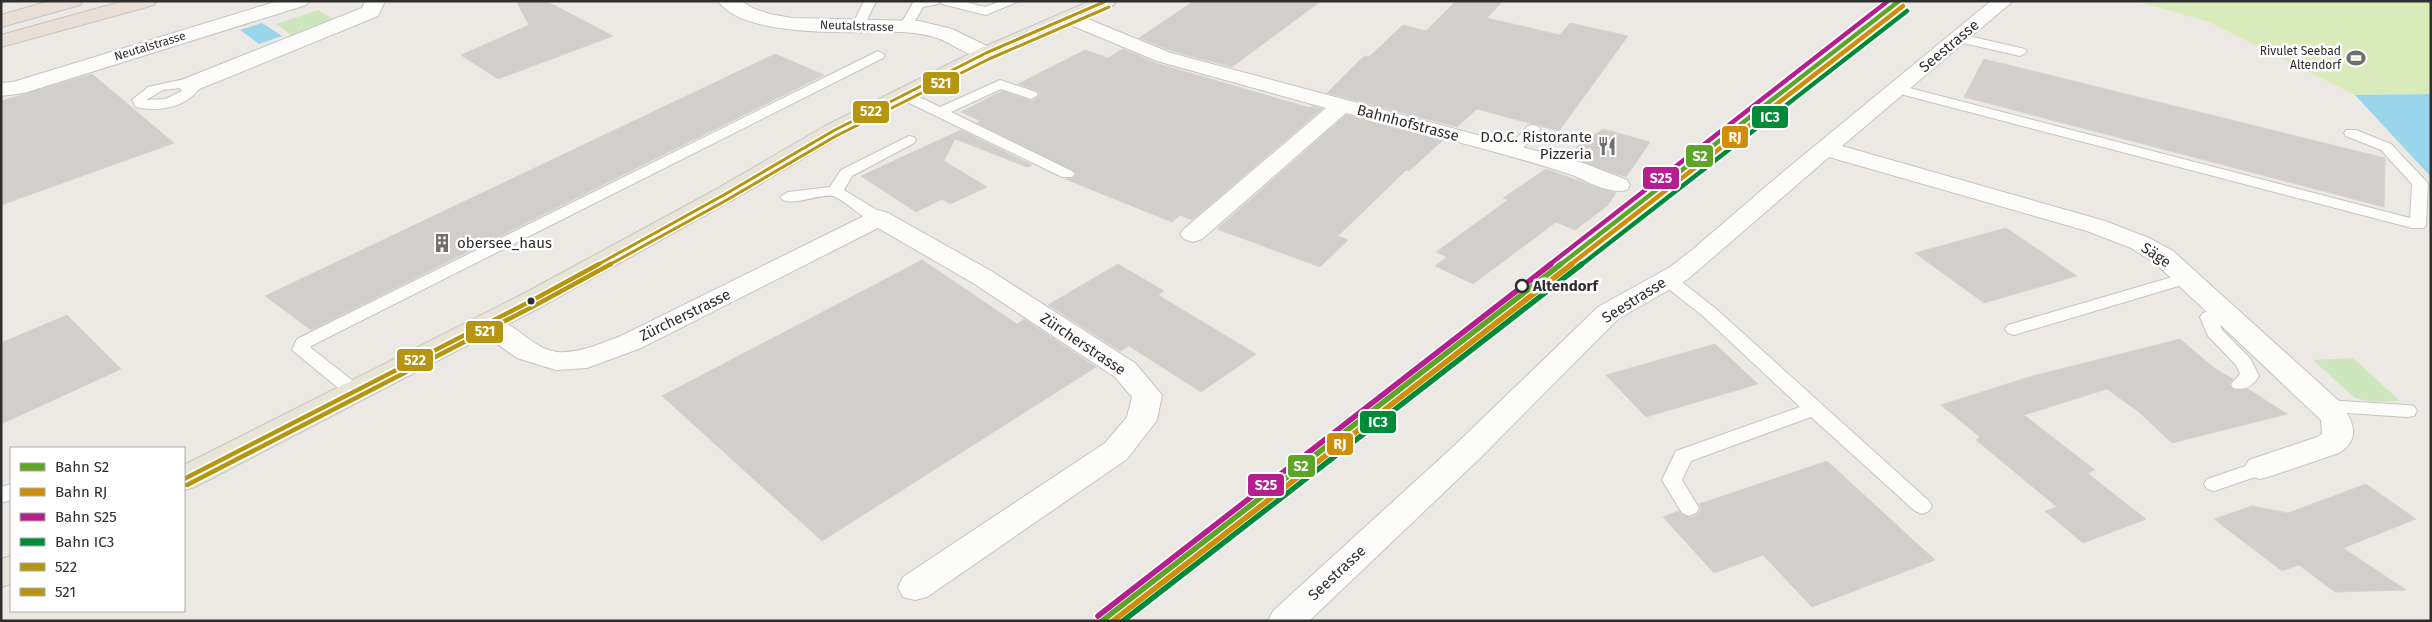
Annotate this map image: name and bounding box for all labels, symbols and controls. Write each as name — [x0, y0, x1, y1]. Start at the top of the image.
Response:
street label: Seestrasse — [1916, 16, 1982, 76]
street label: Neutalstrasse — [820, 18, 894, 34]
street label: Neutalstrasse — [113, 28, 187, 64]
place label: Rivulet Seebad Altendorf — [2260, 44, 2342, 72]
sports icon: Rivulet Seebad Altendorf — [2345, 47, 2367, 69]
line badge: 521 — [922, 71, 960, 95]
text: 521 — [931, 75, 951, 92]
line badge: 522 — [852, 100, 890, 124]
street label: Bahnhofstrasse — [1355, 101, 1461, 145]
text: 522 — [860, 103, 882, 120]
line badge: IC3 — [1751, 105, 1789, 129]
text: IC3 — [1760, 109, 1780, 126]
line badge: RJ — [1721, 125, 1749, 149]
place label: D.O.C. Ristorante Pizzeria — [1480, 128, 1592, 163]
text: RJ — [1729, 129, 1741, 146]
restaurant icon: D.O.C. Ristorante Pizzeria — [1596, 135, 1618, 157]
line badge: S2 — [1685, 144, 1714, 168]
text: S2 — [1692, 148, 1708, 165]
line badge: S25 — [1642, 166, 1680, 190]
text: S25 — [1650, 170, 1673, 187]
building icon: obersee_haus — [431, 232, 453, 254]
place label: obersee_haus — [457, 234, 552, 252]
street label: Säge — [2138, 239, 2174, 271]
street label: Seestrasse — [1599, 273, 1669, 327]
place label: Altendorf — [1532, 277, 1600, 295]
marker: Altendorf — [1515, 279, 1529, 293]
street label: Zürcherstrasse — [637, 285, 733, 345]
unlabelled marker — [526, 296, 536, 306]
street label: Zürcherstrasse — [1037, 309, 1129, 379]
line badge: 521 — [465, 320, 504, 344]
text: 521 — [475, 323, 495, 340]
line badge: 522 — [396, 348, 434, 372]
text: 522 — [404, 352, 426, 369]
line badge: IC3 — [1359, 410, 1397, 434]
text: IC3 — [1368, 414, 1388, 431]
line badge: RJ — [1326, 432, 1354, 456]
text: RJ — [1334, 436, 1346, 453]
legend — [10, 447, 185, 612]
line badge: S2 — [1287, 454, 1316, 478]
text: Bahn S2 — [55, 458, 109, 476]
text: S2 — [1293, 458, 1309, 475]
line badge: S25 — [1247, 473, 1285, 497]
text: S25 — [1255, 477, 1278, 494]
text: Bahn RJ — [55, 483, 107, 501]
text: Bahn S25 — [55, 508, 117, 526]
text: Bahn IC3 — [55, 533, 114, 551]
street label: Seestrasse — [1304, 542, 1370, 604]
text: 522 — [55, 558, 77, 576]
text: 521 — [55, 583, 76, 601]

